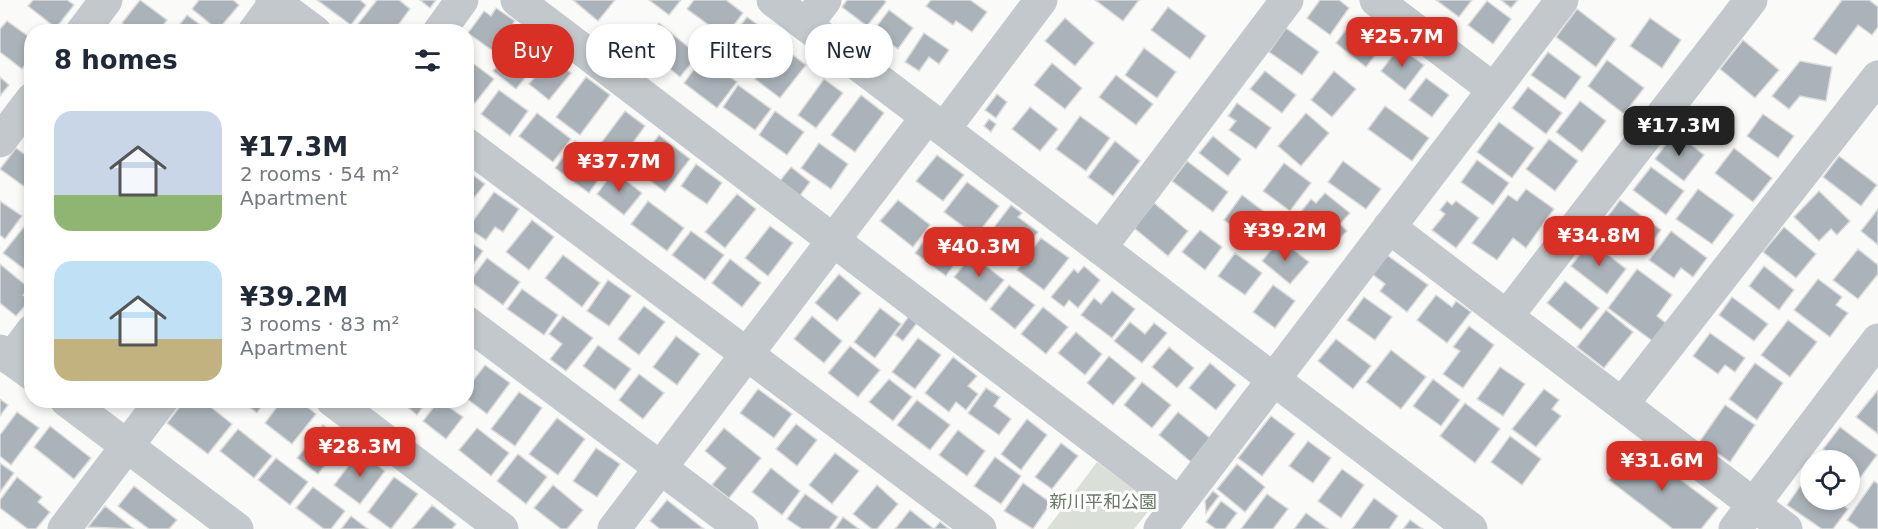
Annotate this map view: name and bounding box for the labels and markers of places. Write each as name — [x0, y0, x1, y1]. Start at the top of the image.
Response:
pin: ¥25.7M — [1353, 17, 1451, 68]
pin: ¥17.3M — [1630, 106, 1728, 157]
pin: ¥37.7M — [570, 142, 668, 193]
pin: ¥39.2M — [1236, 211, 1334, 262]
pin: ¥34.8M — [1550, 216, 1648, 267]
pin: ¥40.3M — [930, 227, 1028, 278]
pin: ¥28.3M — [311, 427, 409, 478]
pin: ¥31.6M — [1613, 441, 1711, 492]

